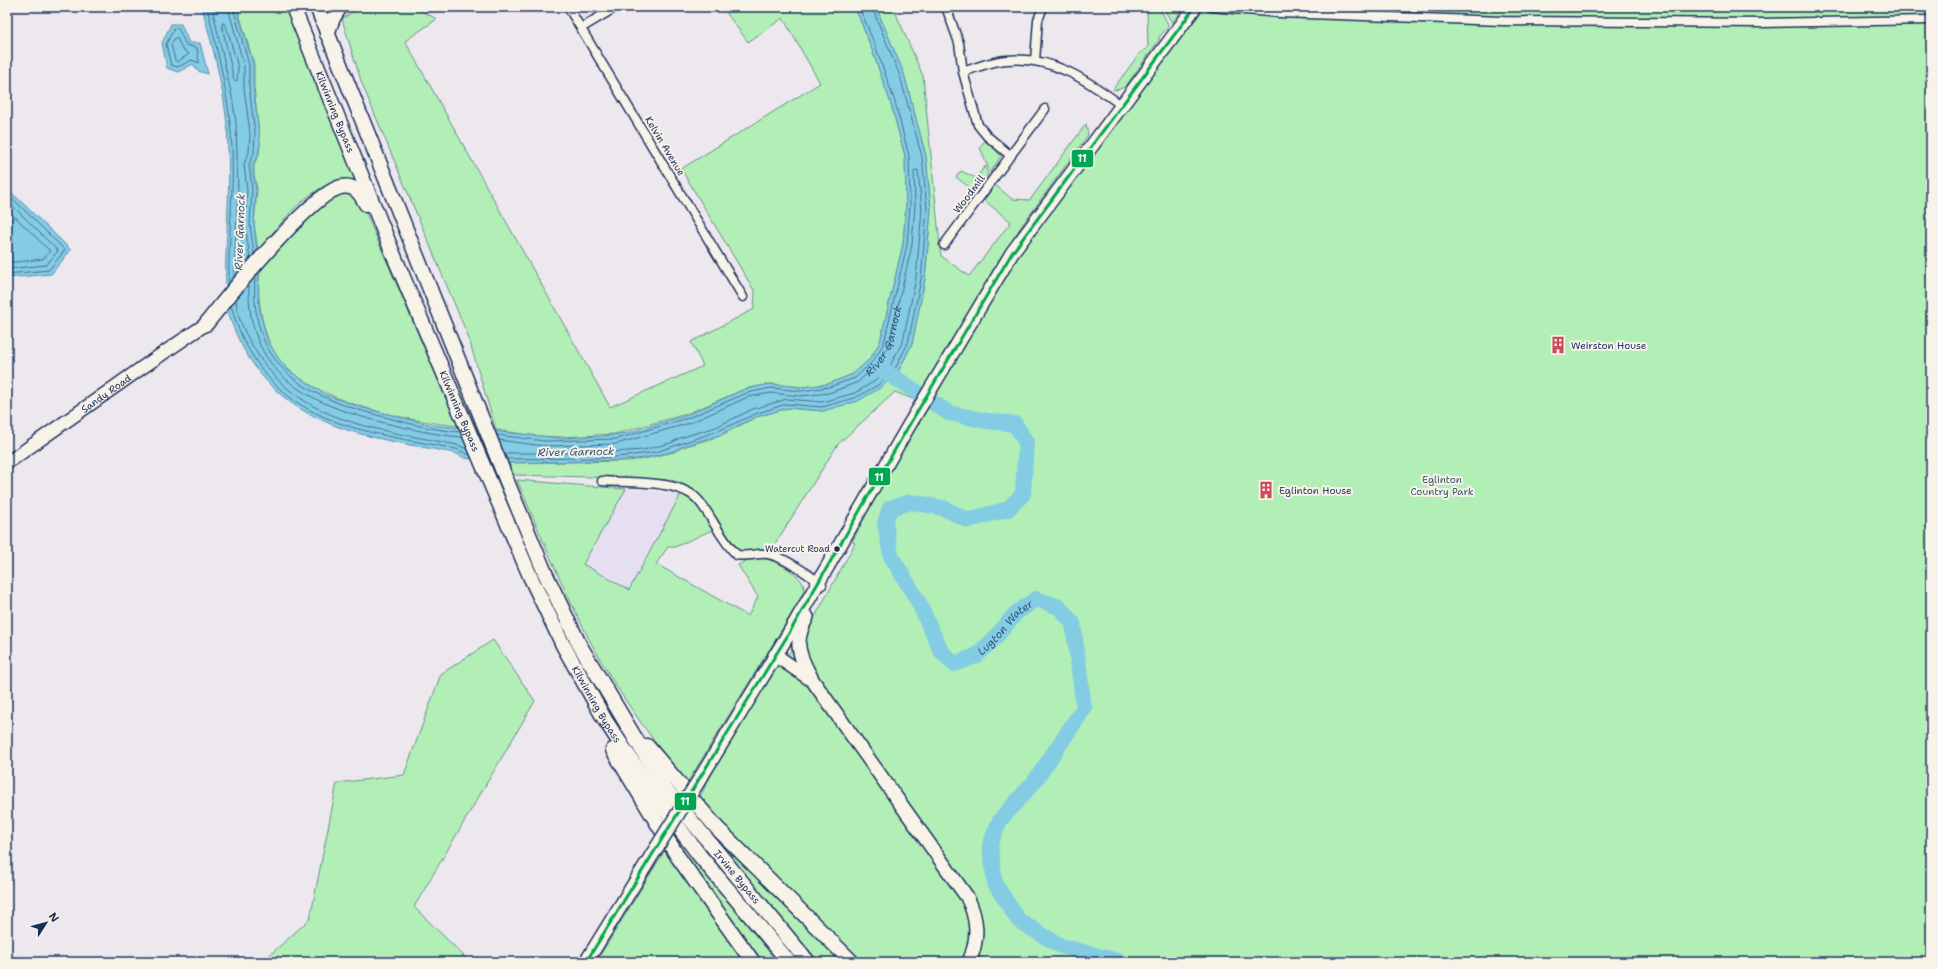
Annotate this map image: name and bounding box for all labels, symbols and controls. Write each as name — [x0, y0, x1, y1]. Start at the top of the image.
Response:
street label: Kilwinning Bypass — [313, 69, 358, 154]
street label: Kelvin Avenue — [642, 114, 688, 178]
line badge: 11 — [1071, 149, 1094, 168]
text: 11 — [1077, 151, 1087, 166]
street label: Woodmill — [950, 172, 988, 216]
water label: River Garnock — [231, 193, 249, 271]
water label: River Garnock — [862, 303, 905, 379]
building icon: Weirston House — [1548, 335, 1568, 355]
place label: Weirston House — [1571, 339, 1647, 352]
street label: Kilwinning Bypass — [437, 368, 483, 453]
street label: Sandy Road — [78, 371, 134, 415]
water label: River Garnock — [537, 444, 615, 460]
line badge: 11 — [868, 467, 891, 486]
text: 11 — [874, 470, 884, 485]
park label: Eglinton Country Park — [1410, 473, 1474, 498]
building icon: Eglinton House — [1256, 480, 1276, 500]
place label: Eglinton House — [1279, 484, 1352, 497]
place label: Watercut Road — [765, 543, 830, 555]
marker: Watercut Road — [832, 544, 842, 554]
water label: Lugton Water — [974, 596, 1036, 659]
street label: Kilwinning Bypass — [569, 663, 625, 745]
line badge: 11 — [674, 792, 697, 811]
text: 11 — [680, 794, 690, 809]
street label: Irvine Bypass — [711, 847, 764, 906]
north arrow — [26, 903, 66, 943]
text: N — [45, 909, 62, 926]

